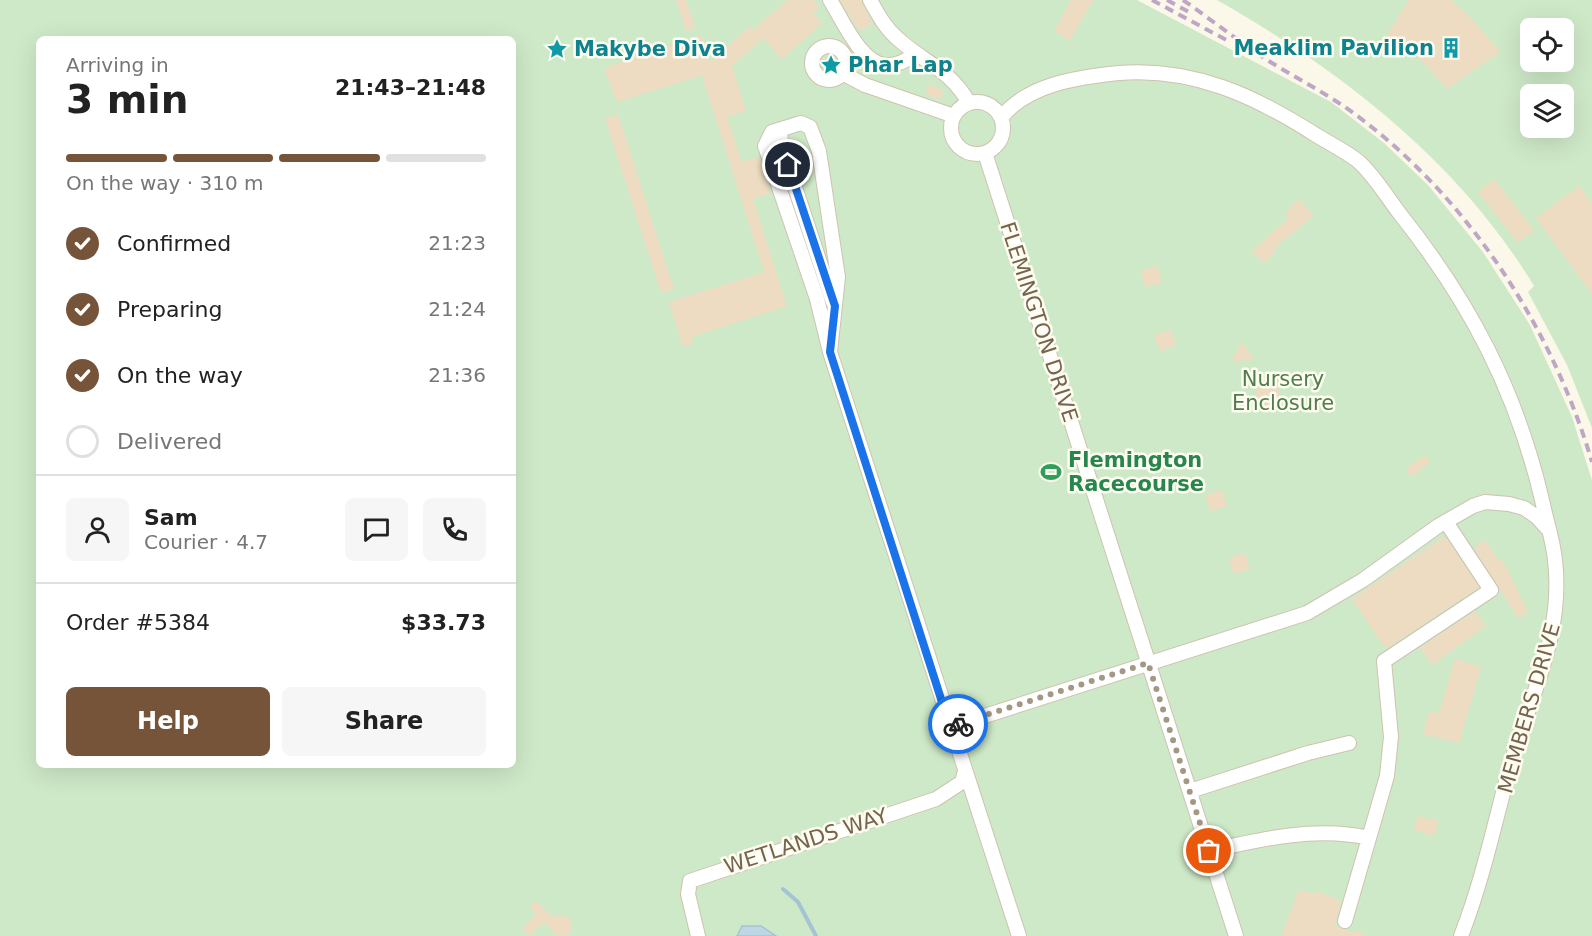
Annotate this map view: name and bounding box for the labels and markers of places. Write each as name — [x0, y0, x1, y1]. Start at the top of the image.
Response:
place label: Meaklim Pavilion — [1233, 36, 1434, 60]
building icon: Meaklim Pavilion — [1439, 36, 1463, 60]
place icon: Makybe Diva — [545, 37, 569, 61]
place label: Makybe Diva — [574, 37, 726, 61]
place icon: Phar Lap — [819, 53, 843, 77]
place label: Phar Lap — [848, 53, 953, 77]
pin — [762, 139, 813, 190]
place label: Flemington Racecourse — [1068, 448, 1204, 496]
sports icon: Flemington Racecourse — [1039, 460, 1063, 484]
pin — [1183, 825, 1234, 876]

